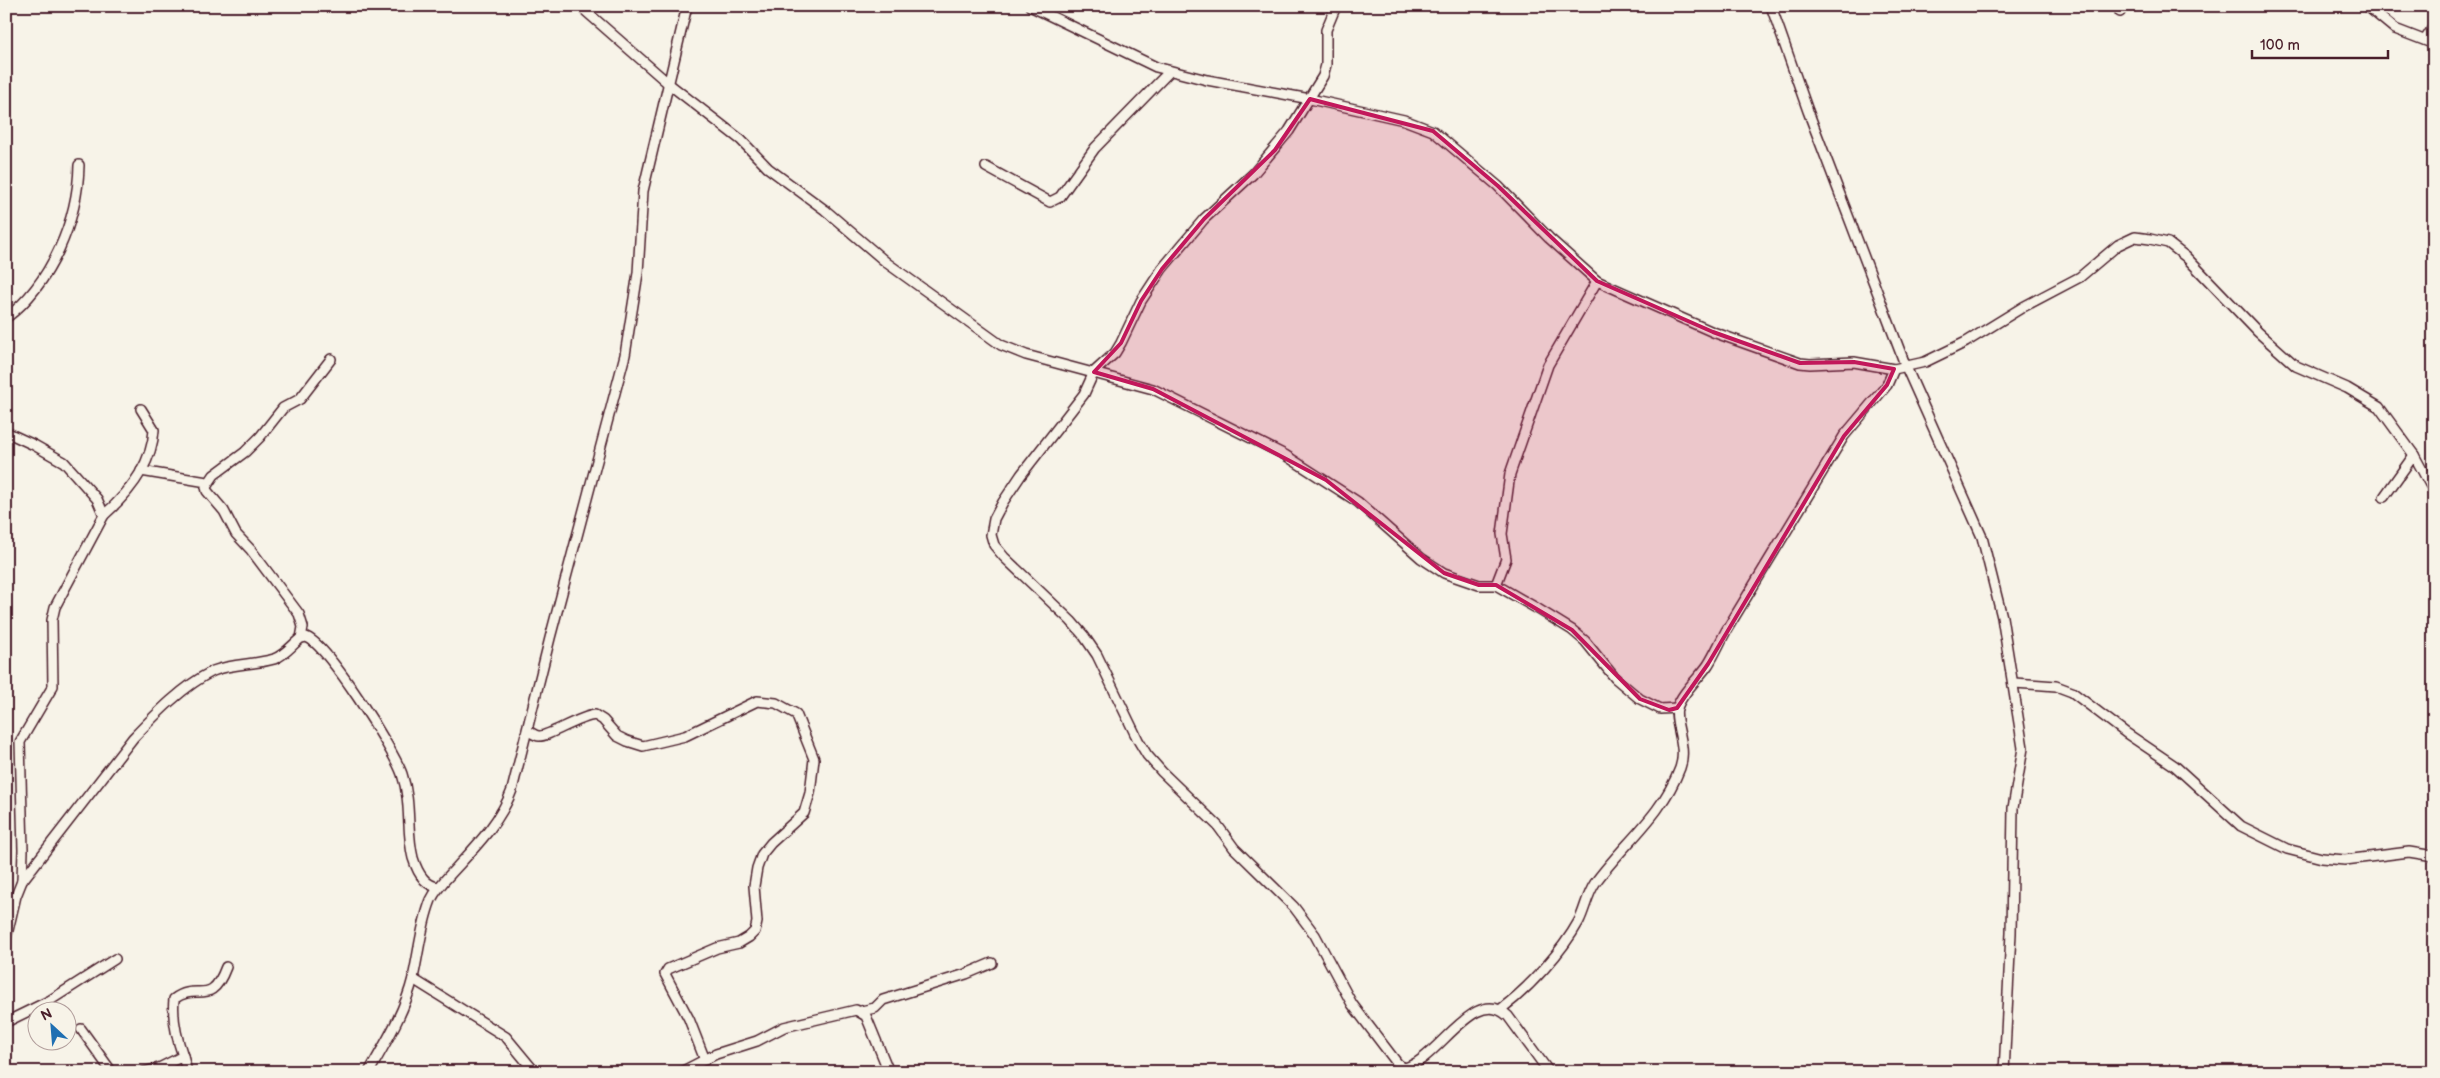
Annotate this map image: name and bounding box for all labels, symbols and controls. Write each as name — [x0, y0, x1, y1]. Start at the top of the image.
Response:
scale bar — [2252, 28, 2389, 60]
text: 100 m — [2260, 36, 2300, 55]
north arrow — [28, 1000, 78, 1050]
text: N — [38, 1005, 55, 1025]

